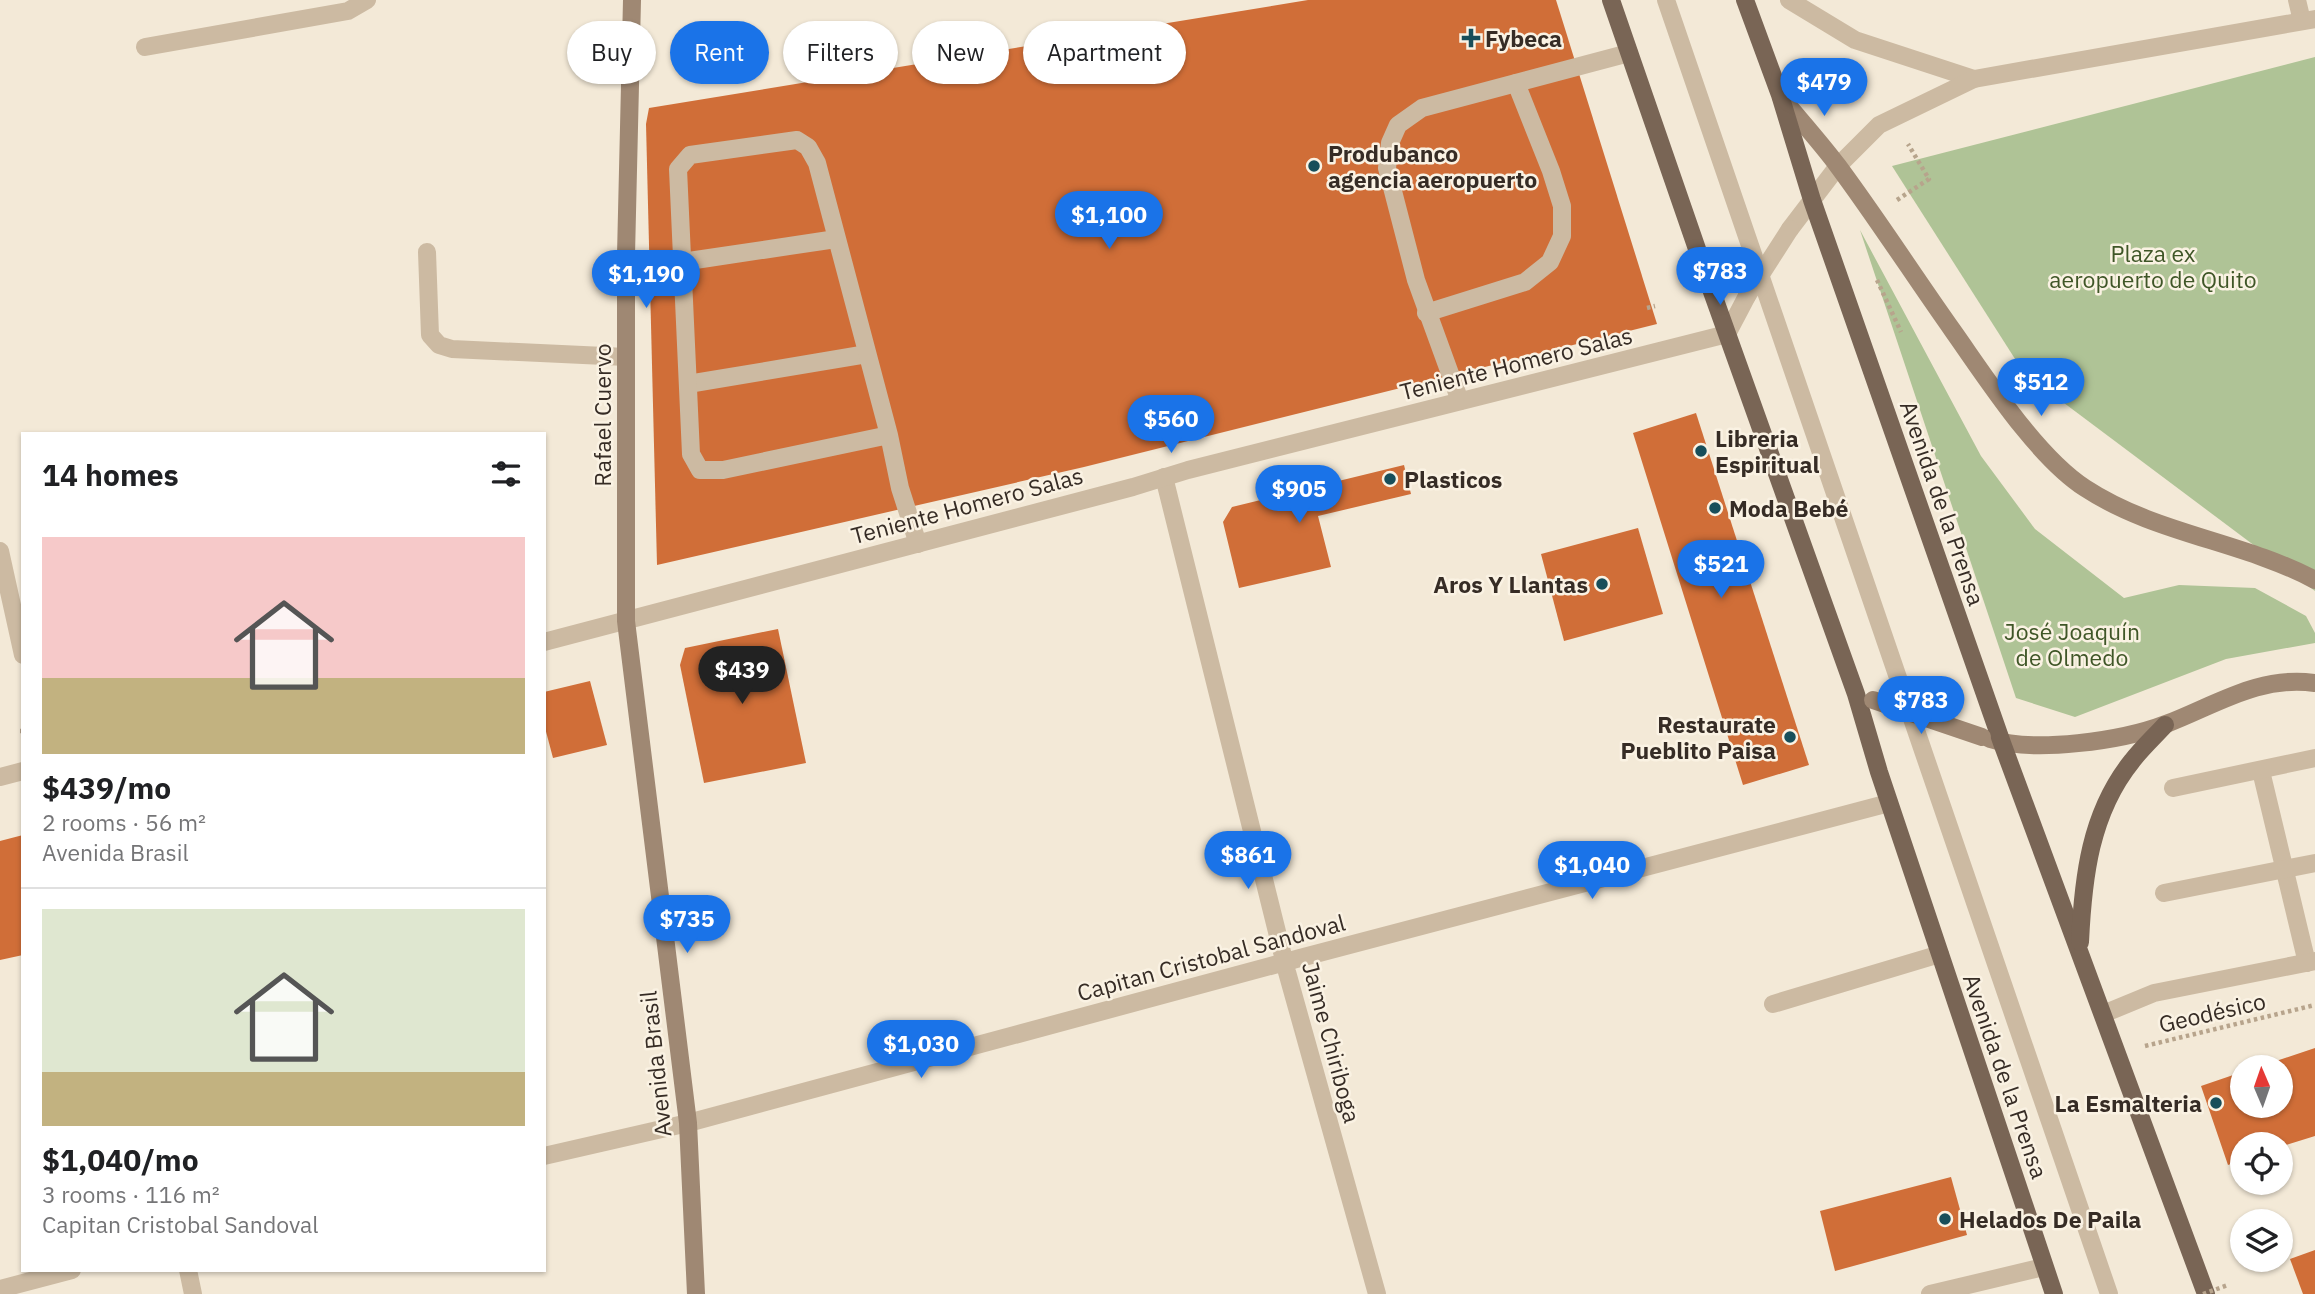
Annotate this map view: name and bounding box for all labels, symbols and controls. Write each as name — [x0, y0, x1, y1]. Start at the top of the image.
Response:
chip: Buy — [567, 21, 656, 84]
chip: Rent — [670, 21, 769, 84]
chip: Filters — [783, 21, 898, 84]
chip: New — [912, 21, 1009, 84]
chip: Apartment — [1023, 21, 1186, 84]
place label: Fybeca — [1485, 23, 1562, 53]
marker: Fybeca — [1463, 30, 1479, 46]
pin: $479 — [1783, 58, 1865, 118]
text: $479 — [1796, 66, 1852, 96]
place label: Produbanco agencia aeropuerto — [1328, 138, 1537, 194]
marker: Produbanco agencia aeropuerto — [1306, 158, 1322, 174]
pin: $1,100 — [1052, 191, 1166, 251]
text: $1,100 — [1071, 199, 1147, 229]
park label: Plaza ex aeropuerto de Quito — [2049, 238, 2257, 294]
pin: $783 — [1679, 247, 1761, 307]
pin: $1,190 — [589, 250, 703, 310]
text: $783 — [1692, 255, 1748, 285]
text: $1,190 — [608, 258, 684, 288]
street label: Teniente Homero Salas — [1397, 320, 1635, 406]
street label: Rafael Cuervo — [587, 343, 617, 487]
pin: $512 — [2000, 358, 2082, 418]
text: $512 — [2013, 366, 2069, 396]
pin: $560 — [1130, 396, 1212, 455]
street label: Avenida de la Prensa — [1894, 397, 1992, 609]
text: $560 — [1143, 403, 1199, 433]
place label: Libreria Espiritual — [1715, 423, 1820, 479]
marker: Libreria Espiritual — [1693, 443, 1709, 459]
text: 14 homes — [42, 455, 179, 494]
icon: filters — [487, 455, 525, 493]
street label: Teniente Homero Salas — [848, 460, 1086, 550]
place label: Plasticos — [1404, 464, 1502, 494]
pin: $905 — [1258, 466, 1340, 525]
marker: Plasticos — [1382, 471, 1398, 487]
text: $905 — [1271, 473, 1327, 503]
place label: Moda Bebé — [1729, 493, 1849, 523]
marker: Moda Bebé — [1707, 500, 1723, 516]
pin: $521 — [1680, 540, 1762, 600]
text: $521 — [1693, 548, 1749, 578]
place label: Aros Y Llantas — [1433, 569, 1588, 599]
marker: Aros Y Llantas — [1594, 576, 1610, 592]
icon: home — [221, 582, 347, 708]
park label: José Joaquín de Olmedo — [2004, 616, 2140, 672]
pin: $439 — [701, 646, 783, 706]
text: $439 — [714, 654, 770, 684]
pin: $783 — [1880, 676, 1962, 736]
text: $783 — [1893, 684, 1949, 714]
place label: Restaurate Pueblito Paisa — [1621, 709, 1776, 765]
marker: Restaurate Pueblito Paisa — [1782, 729, 1798, 745]
text: $439/mo — [42, 768, 171, 807]
text: 2 rooms · 56 m² — [42, 807, 206, 837]
pin: $861 — [1207, 832, 1289, 891]
text: Avenida Brasil — [42, 837, 189, 867]
text: $861 — [1220, 839, 1276, 869]
pin: $1,040 — [1535, 842, 1649, 901]
text: $1,040 — [1554, 849, 1630, 879]
pin: $735 — [646, 895, 728, 955]
text: $735 — [659, 903, 715, 933]
street label: Capitan Cristobal Sandoval — [1074, 907, 1348, 1007]
icon: home — [221, 954, 347, 1080]
street label: Jaime Chiriboga — [1296, 958, 1368, 1126]
street label: Avenida de la Prensa — [1957, 970, 2055, 1182]
street label: Geodésico — [2156, 985, 2268, 1039]
street label: Avenida Brasil — [632, 989, 678, 1139]
pin: $1,030 — [864, 1020, 978, 1080]
text: $1,030 — [883, 1028, 959, 1058]
north arrow — [2230, 1055, 2292, 1118]
map controls — [2230, 1055, 2293, 1272]
place label: La Esmalteria — [2055, 1088, 2202, 1118]
marker: La Esmalteria — [2208, 1095, 2224, 1111]
button: locate — [2230, 1132, 2293, 1195]
text: $1,040/mo — [42, 1140, 199, 1179]
text: 3 rooms · 116 m² — [42, 1179, 220, 1209]
place label: Helados De Paila — [1959, 1204, 2141, 1234]
text: Capitan Cristobal Sandoval — [42, 1209, 319, 1239]
button: layers — [2230, 1209, 2293, 1272]
marker: Helados De Paila — [1937, 1211, 1953, 1227]

